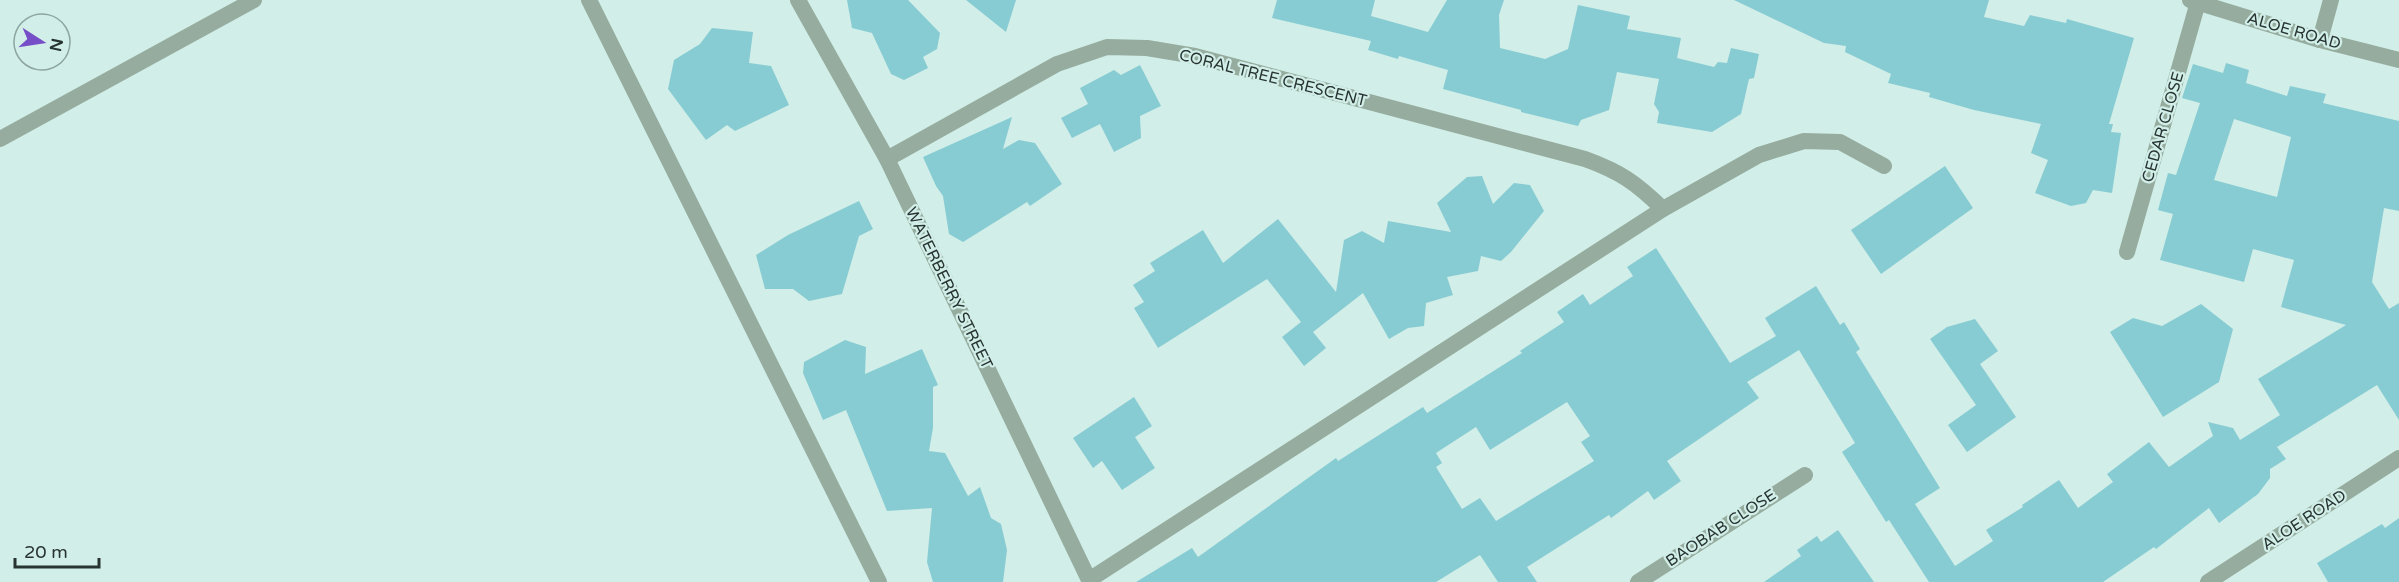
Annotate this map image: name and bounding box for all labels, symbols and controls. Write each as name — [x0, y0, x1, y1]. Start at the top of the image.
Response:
street label: ALOE ROAD — [2245, 8, 2343, 54]
north arrow — [12, 12, 72, 72]
text: N — [45, 37, 67, 53]
street label: CORAL TREE CRESCENT — [1177, 45, 1369, 111]
street label: CEDAR CLOSE — [2138, 69, 2188, 185]
street label: WATERBERRY STREET — [901, 204, 997, 372]
street label: BAOBAB CLOSE — [1662, 485, 1780, 571]
street label: ALOE ROAD — [2258, 485, 2350, 555]
scale bar — [15, 531, 99, 569]
text: 20 m — [24, 541, 68, 563]

